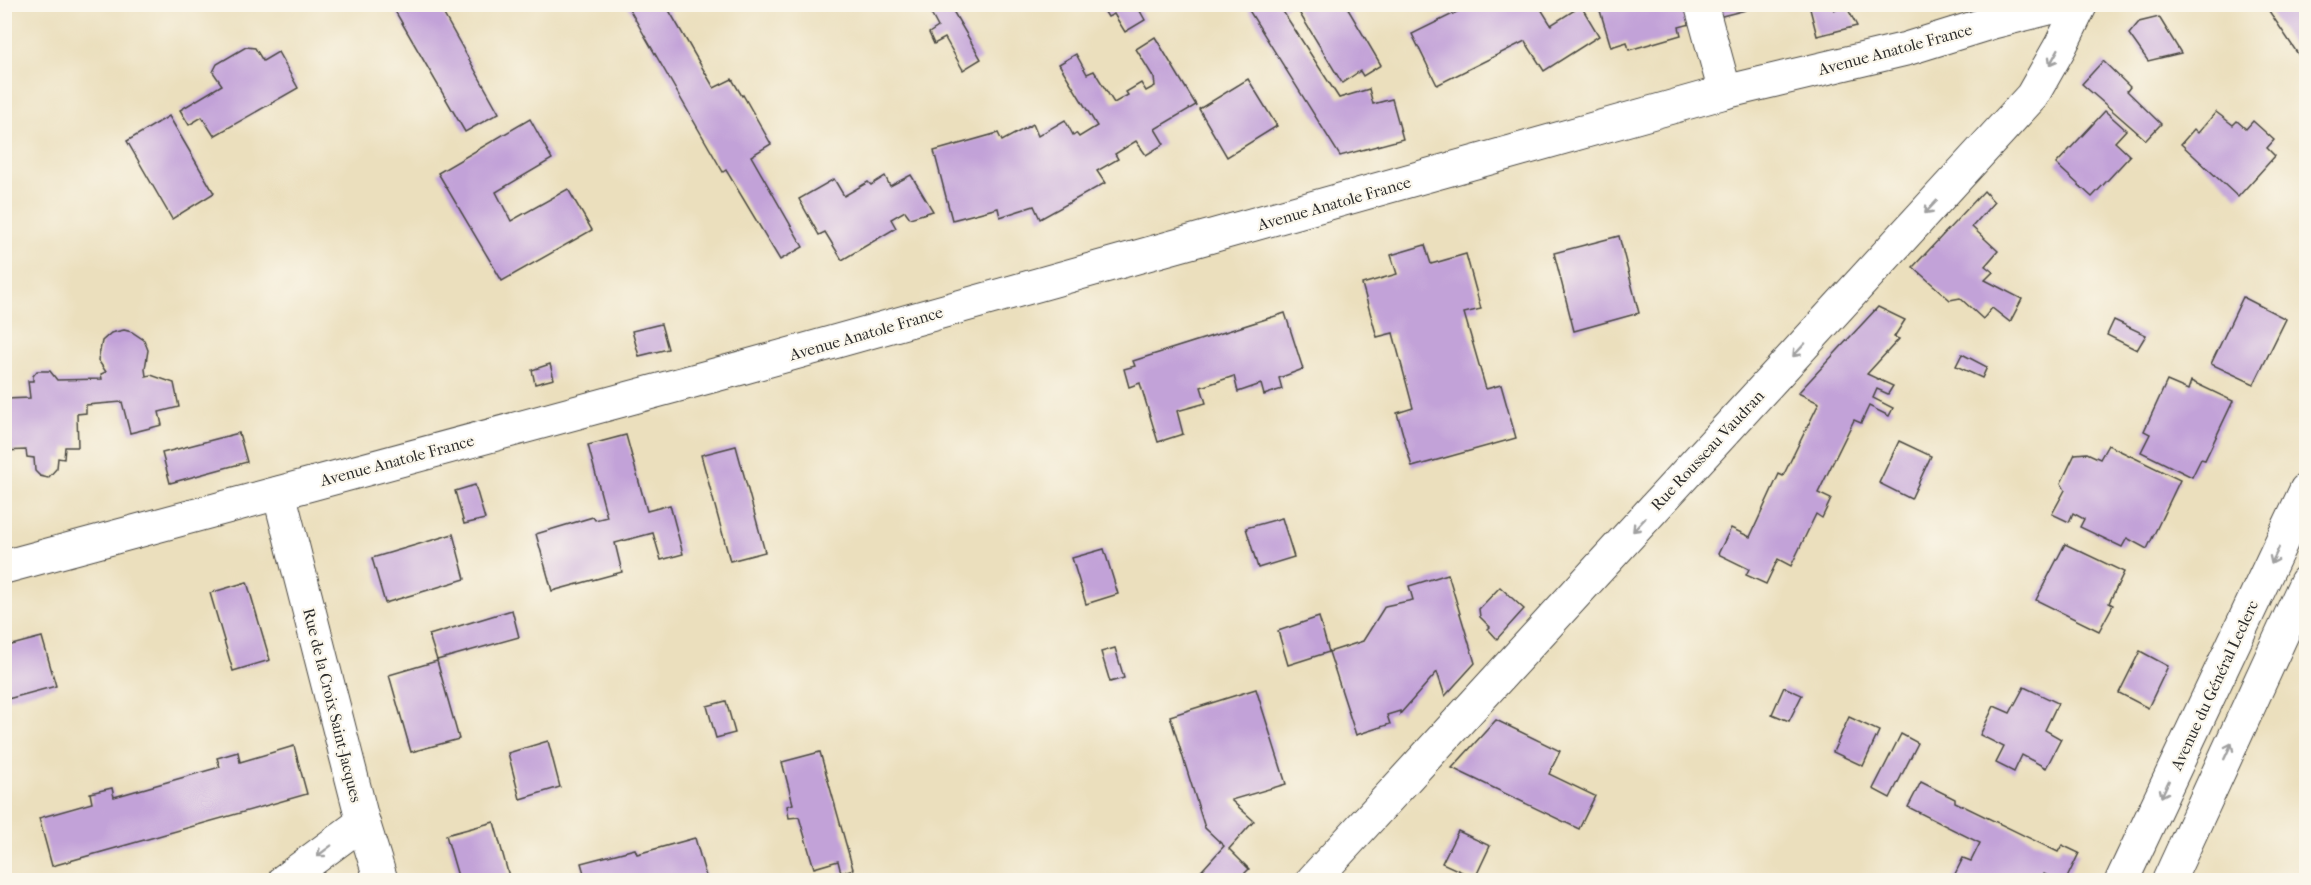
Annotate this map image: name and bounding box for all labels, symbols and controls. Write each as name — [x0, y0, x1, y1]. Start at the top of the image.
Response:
street label: Avenue Anatole France — [1815, 20, 1974, 79]
one-way arrow — [2048, 48, 2060, 65]
street label: Avenue Anatole France — [1254, 172, 1413, 235]
one-way arrow — [1924, 199, 1938, 214]
street label: Avenue Anatole France — [786, 302, 945, 365]
one-way arrow — [1792, 342, 1806, 357]
street label: Rue Rousseau Vaudran — [1647, 386, 1769, 514]
street label: Avenue Anatole France — [317, 431, 476, 490]
one-way arrow — [1632, 517, 1646, 532]
one-way arrow — [2268, 546, 2280, 564]
street label: Avenue du Général Leclerc — [2166, 597, 2262, 774]
street label: Rue de la Croix Saint-Jacques — [299, 606, 366, 804]
one-way arrow — [2223, 743, 2235, 761]
one-way arrow — [2159, 780, 2171, 798]
one-way arrow — [317, 845, 333, 858]

